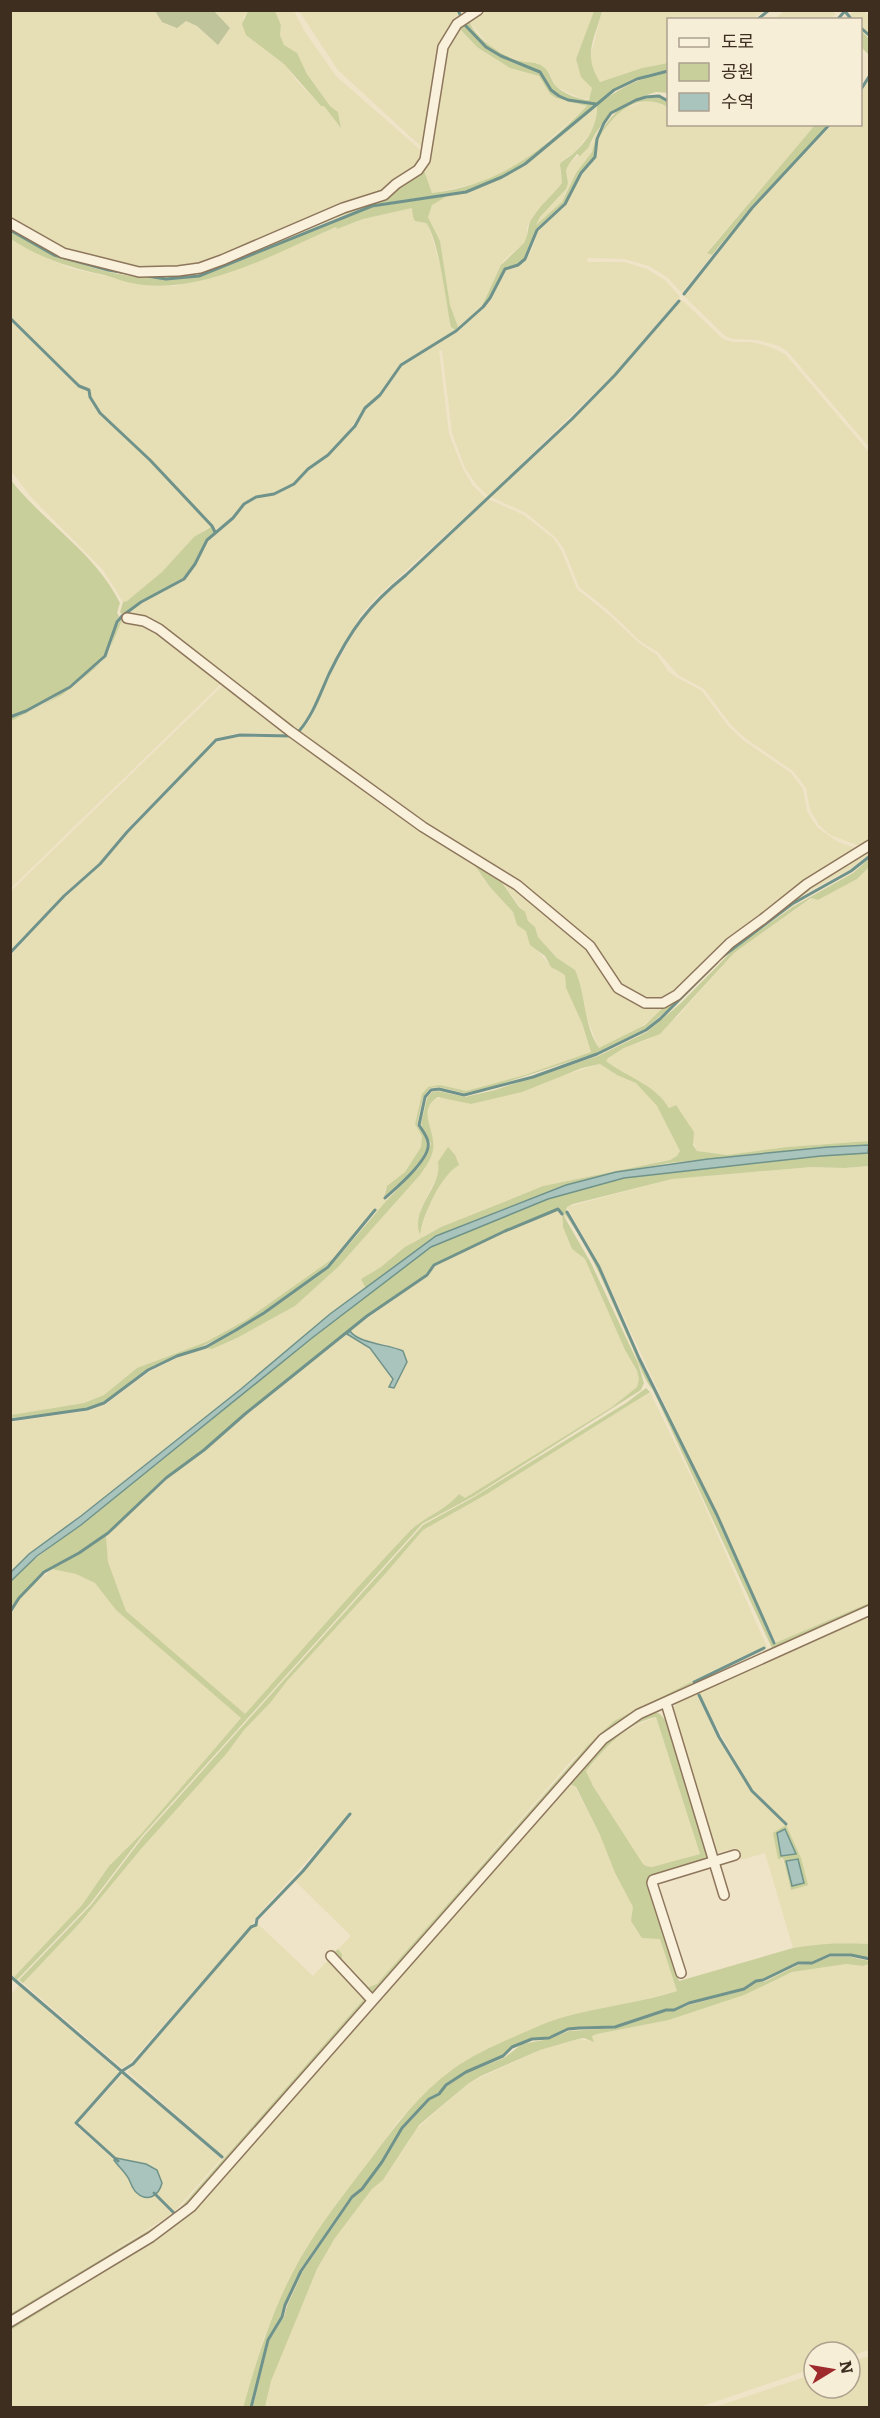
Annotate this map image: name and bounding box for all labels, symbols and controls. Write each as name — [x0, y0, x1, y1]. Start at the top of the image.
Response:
legend — [667, 18, 862, 126]
text: 도로 — [721, 27, 754, 54]
text: 공원 — [721, 57, 754, 84]
text: 수역 — [721, 87, 754, 114]
north arrow — [802, 2340, 862, 2400]
text: N — [835, 2358, 861, 2376]

